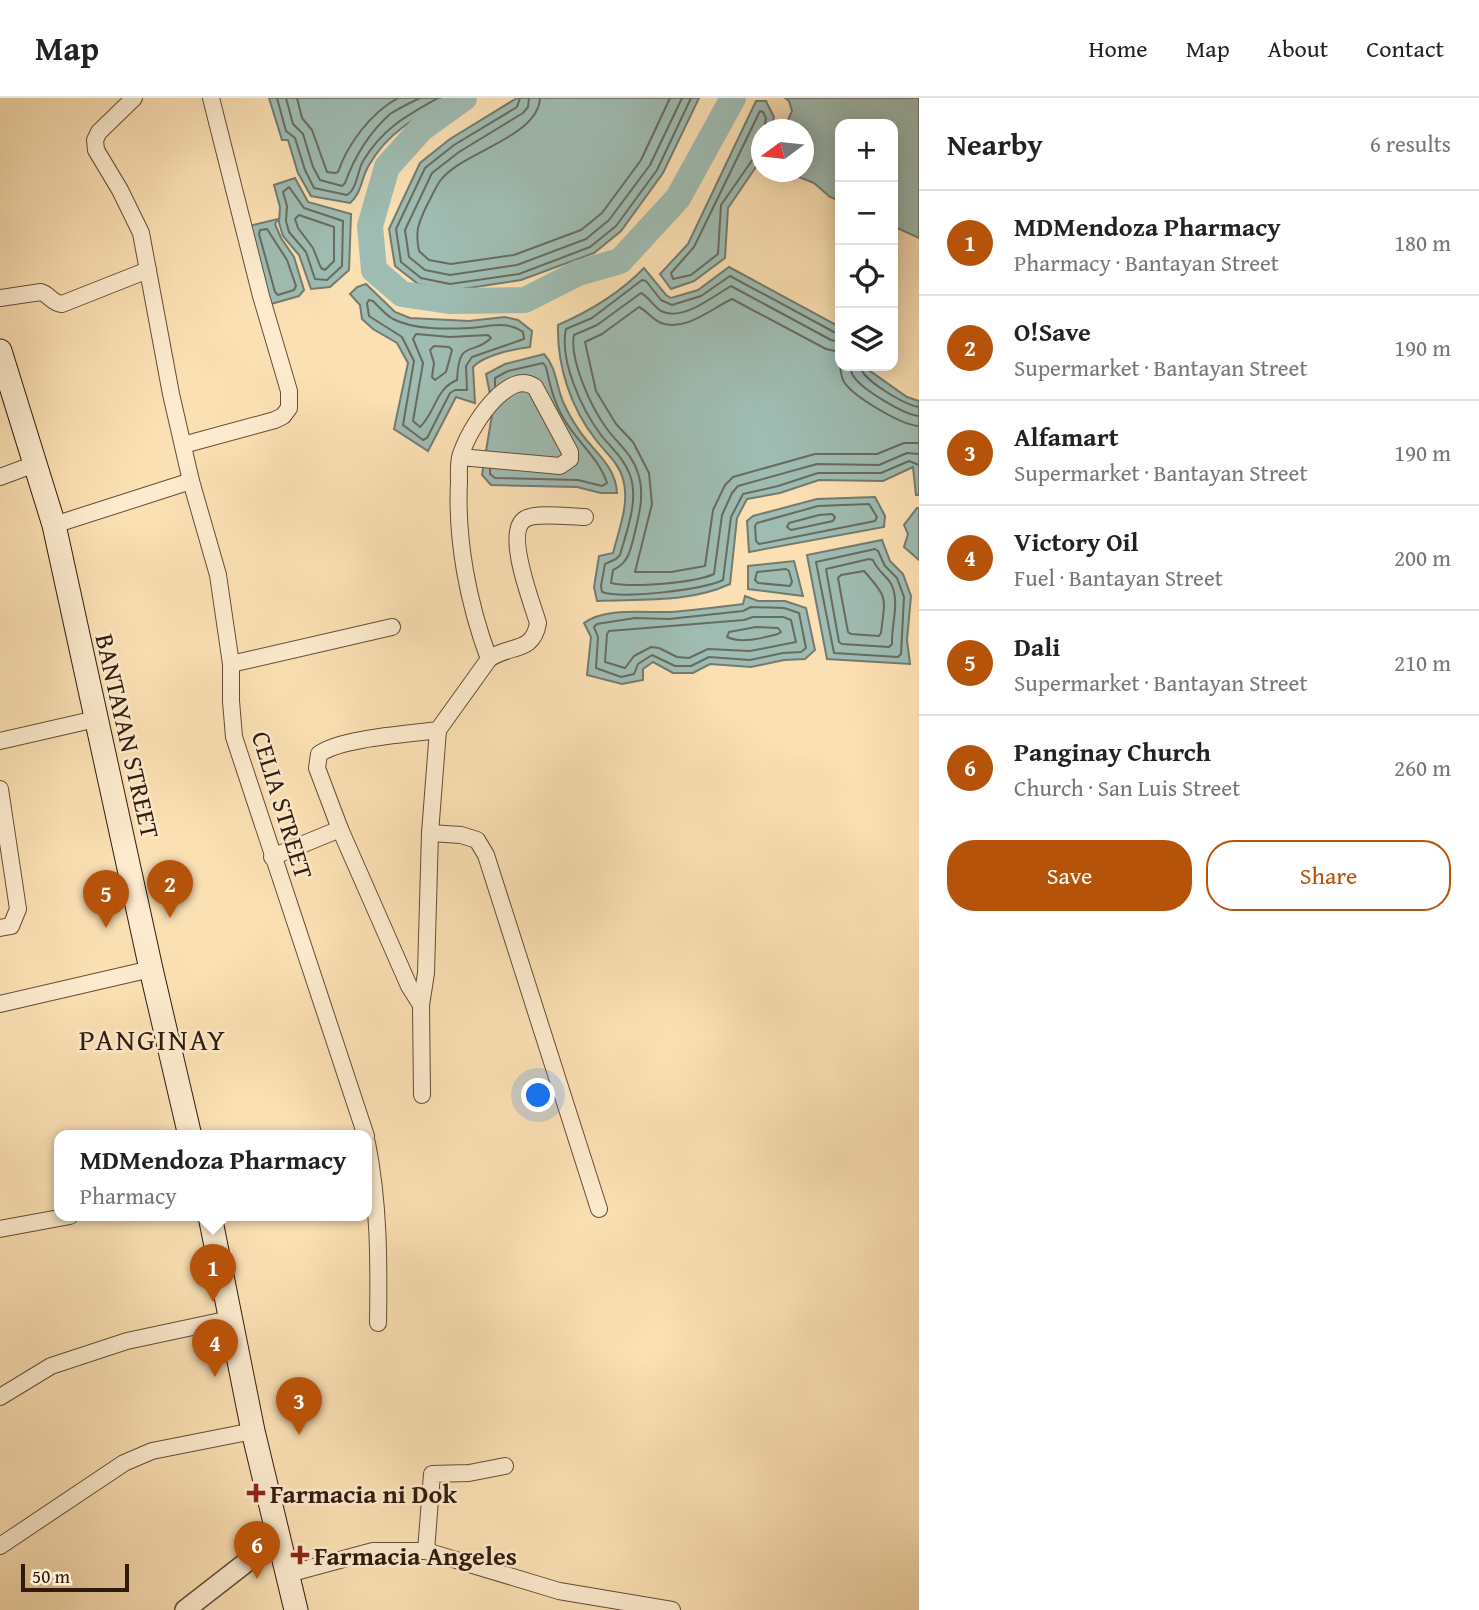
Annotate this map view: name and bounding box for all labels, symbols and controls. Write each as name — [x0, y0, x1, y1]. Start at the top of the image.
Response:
text: Map — [35, 24, 99, 72]
text: Home — [1089, 31, 1148, 66]
text: Map — [1186, 31, 1230, 66]
text: About — [1268, 31, 1328, 66]
text: Contact — [1366, 31, 1444, 66]
north arrow — [751, 119, 814, 182]
map controls — [835, 119, 898, 371]
button: + — [835, 119, 898, 182]
text: Nearby — [947, 122, 1043, 166]
text: 6 results — [1370, 127, 1451, 160]
button: − — [835, 182, 898, 245]
text: MDMendoza Pharmacy — [1014, 207, 1281, 246]
text: 1 — [964, 226, 976, 259]
text: 180 m — [1394, 226, 1451, 259]
button: locate — [835, 245, 898, 308]
text: Pharmacy · Bantayan Street — [1014, 246, 1279, 279]
button: layers — [835, 308, 898, 371]
text: O!Save — [1014, 312, 1091, 351]
text: 2 — [964, 331, 976, 364]
text: 190 m — [1394, 331, 1451, 364]
text: Supermarket · Bantayan Street — [1014, 351, 1308, 384]
text: Alfamart — [1014, 417, 1118, 456]
text: 3 — [964, 436, 976, 469]
text: 190 m — [1394, 436, 1451, 469]
text: Supermarket · Bantayan Street — [1014, 456, 1308, 489]
text: Victory Oil — [1014, 522, 1139, 561]
text: 4 — [964, 541, 976, 574]
text: 200 m — [1394, 541, 1451, 574]
text: Fuel · Bantayan Street — [1014, 561, 1223, 594]
text: Dali — [1014, 627, 1060, 666]
street label: BANTAYAN STREET — [85, 630, 171, 843]
text: 5 — [964, 646, 976, 679]
text: 210 m — [1394, 646, 1451, 679]
text: Supermarket · Bantayan Street — [1014, 666, 1308, 699]
street label: CELIA STREET — [242, 726, 324, 884]
text: Panginay Church — [1014, 732, 1211, 771]
text: 6 — [964, 751, 976, 784]
text: 260 m — [1394, 751, 1451, 784]
text: Church · San Luis Street — [1014, 771, 1240, 804]
button: Save — [947, 840, 1192, 911]
button: Share — [1206, 840, 1451, 911]
pin: 2 — [147, 860, 193, 918]
pin: 5 — [83, 870, 129, 928]
district label: PANGINAY — [79, 1017, 227, 1061]
your location — [521, 1078, 555, 1112]
popup — [54, 1130, 372, 1221]
text: MDMendoza Pharmacy — [80, 1140, 346, 1179]
text: Pharmacy — [80, 1179, 177, 1212]
pin: 1 — [190, 1244, 236, 1302]
pin: 4 — [192, 1319, 238, 1377]
pin: 3 — [276, 1377, 322, 1435]
place label: Farmacia ni Dok — [270, 1474, 457, 1513]
marker: Farmacia ni Dok — [248, 1485, 264, 1501]
pin: 6 — [234, 1521, 280, 1579]
place label: Farmacia Angeles — [314, 1536, 517, 1575]
marker: Farmacia Angeles — [292, 1547, 308, 1563]
scale bar — [21, 1561, 130, 1593]
text: 50 m — [32, 1562, 70, 1590]

